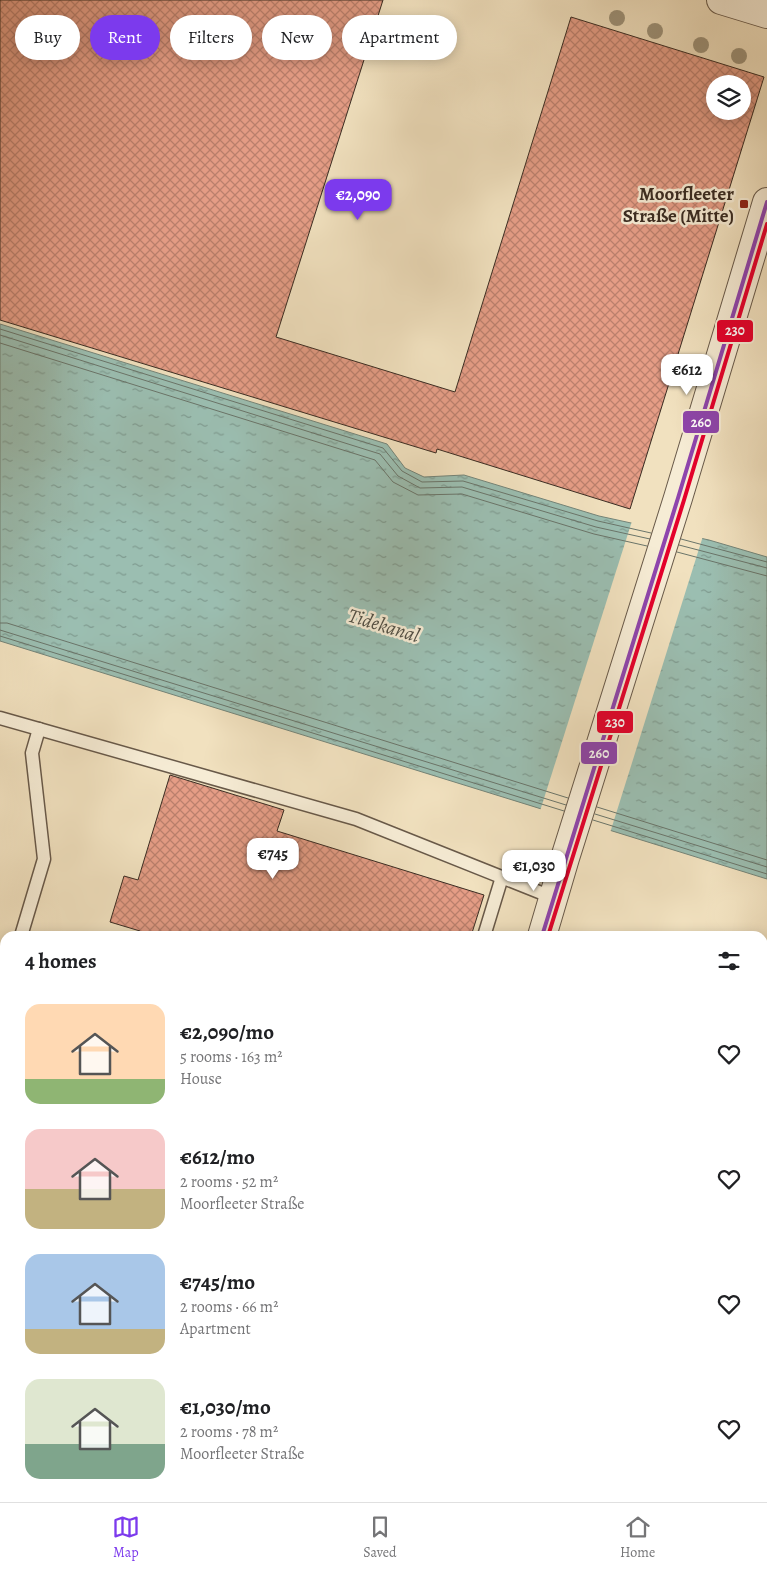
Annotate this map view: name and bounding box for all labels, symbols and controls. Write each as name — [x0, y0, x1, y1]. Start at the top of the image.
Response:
chip: Buy — [15, 15, 80, 60]
chip: Rent — [90, 15, 160, 60]
chip: Filters — [170, 15, 252, 60]
chip: New — [262, 15, 332, 60]
chip: Apartment — [342, 15, 457, 60]
map controls — [706, 75, 751, 120]
button: layers — [706, 75, 751, 120]
pin: €2,090 — [317, 178, 399, 221]
place label: Moorfleeter Straße (Mitte) — [623, 181, 734, 229]
text: €2,090 — [336, 184, 380, 206]
marker: Moorfleeter Straße (Mitte) — [738, 198, 750, 210]
line badge: 230 — [716, 319, 754, 343]
text: 230 — [725, 321, 745, 340]
pin: €612 — [657, 354, 717, 396]
text: €612 — [672, 359, 702, 381]
line badge: 260 — [682, 410, 720, 434]
text: 260 — [691, 413, 711, 432]
water label: Tidekanal — [345, 602, 423, 649]
line badge: 230 — [596, 710, 634, 734]
text: 230 — [605, 713, 625, 732]
line badge: 260 — [580, 741, 618, 765]
text: 260 — [589, 744, 609, 763]
pin: €745 — [243, 838, 303, 880]
text: €745 — [258, 843, 288, 865]
pin: €1,030 — [493, 850, 575, 892]
text: €1,030 — [513, 855, 555, 877]
text: 4 homes — [25, 947, 97, 975]
icon: filters — [715, 947, 743, 975]
text: €2,090/mo — [180, 1018, 274, 1046]
icon: home — [65, 1024, 125, 1084]
icon: heart — [715, 1040, 743, 1068]
text: 5 rooms · 163 m² — [180, 1046, 282, 1068]
text: House — [180, 1068, 222, 1090]
text: €612/mo — [180, 1143, 255, 1171]
icon: home — [65, 1149, 125, 1209]
icon: heart — [715, 1165, 743, 1193]
text: 2 rooms · 52 m² — [180, 1171, 278, 1193]
text: Moorfleeter Straße — [180, 1193, 304, 1215]
text: €745/mo — [180, 1268, 255, 1296]
icon: home — [65, 1274, 125, 1334]
icon: heart — [715, 1290, 743, 1318]
text: 2 rooms · 66 m² — [180, 1296, 278, 1318]
text: Apartment — [180, 1318, 251, 1340]
text: €1,030/mo — [180, 1393, 271, 1421]
icon: home — [65, 1399, 125, 1459]
icon: heart — [715, 1415, 743, 1443]
text: 2 rooms · 78 m² — [180, 1421, 278, 1443]
text: Moorfleeter Straße — [180, 1443, 304, 1465]
tab: Map — [112, 1513, 140, 1562]
tab: Saved — [363, 1513, 397, 1562]
tab: Home — [620, 1513, 655, 1562]

